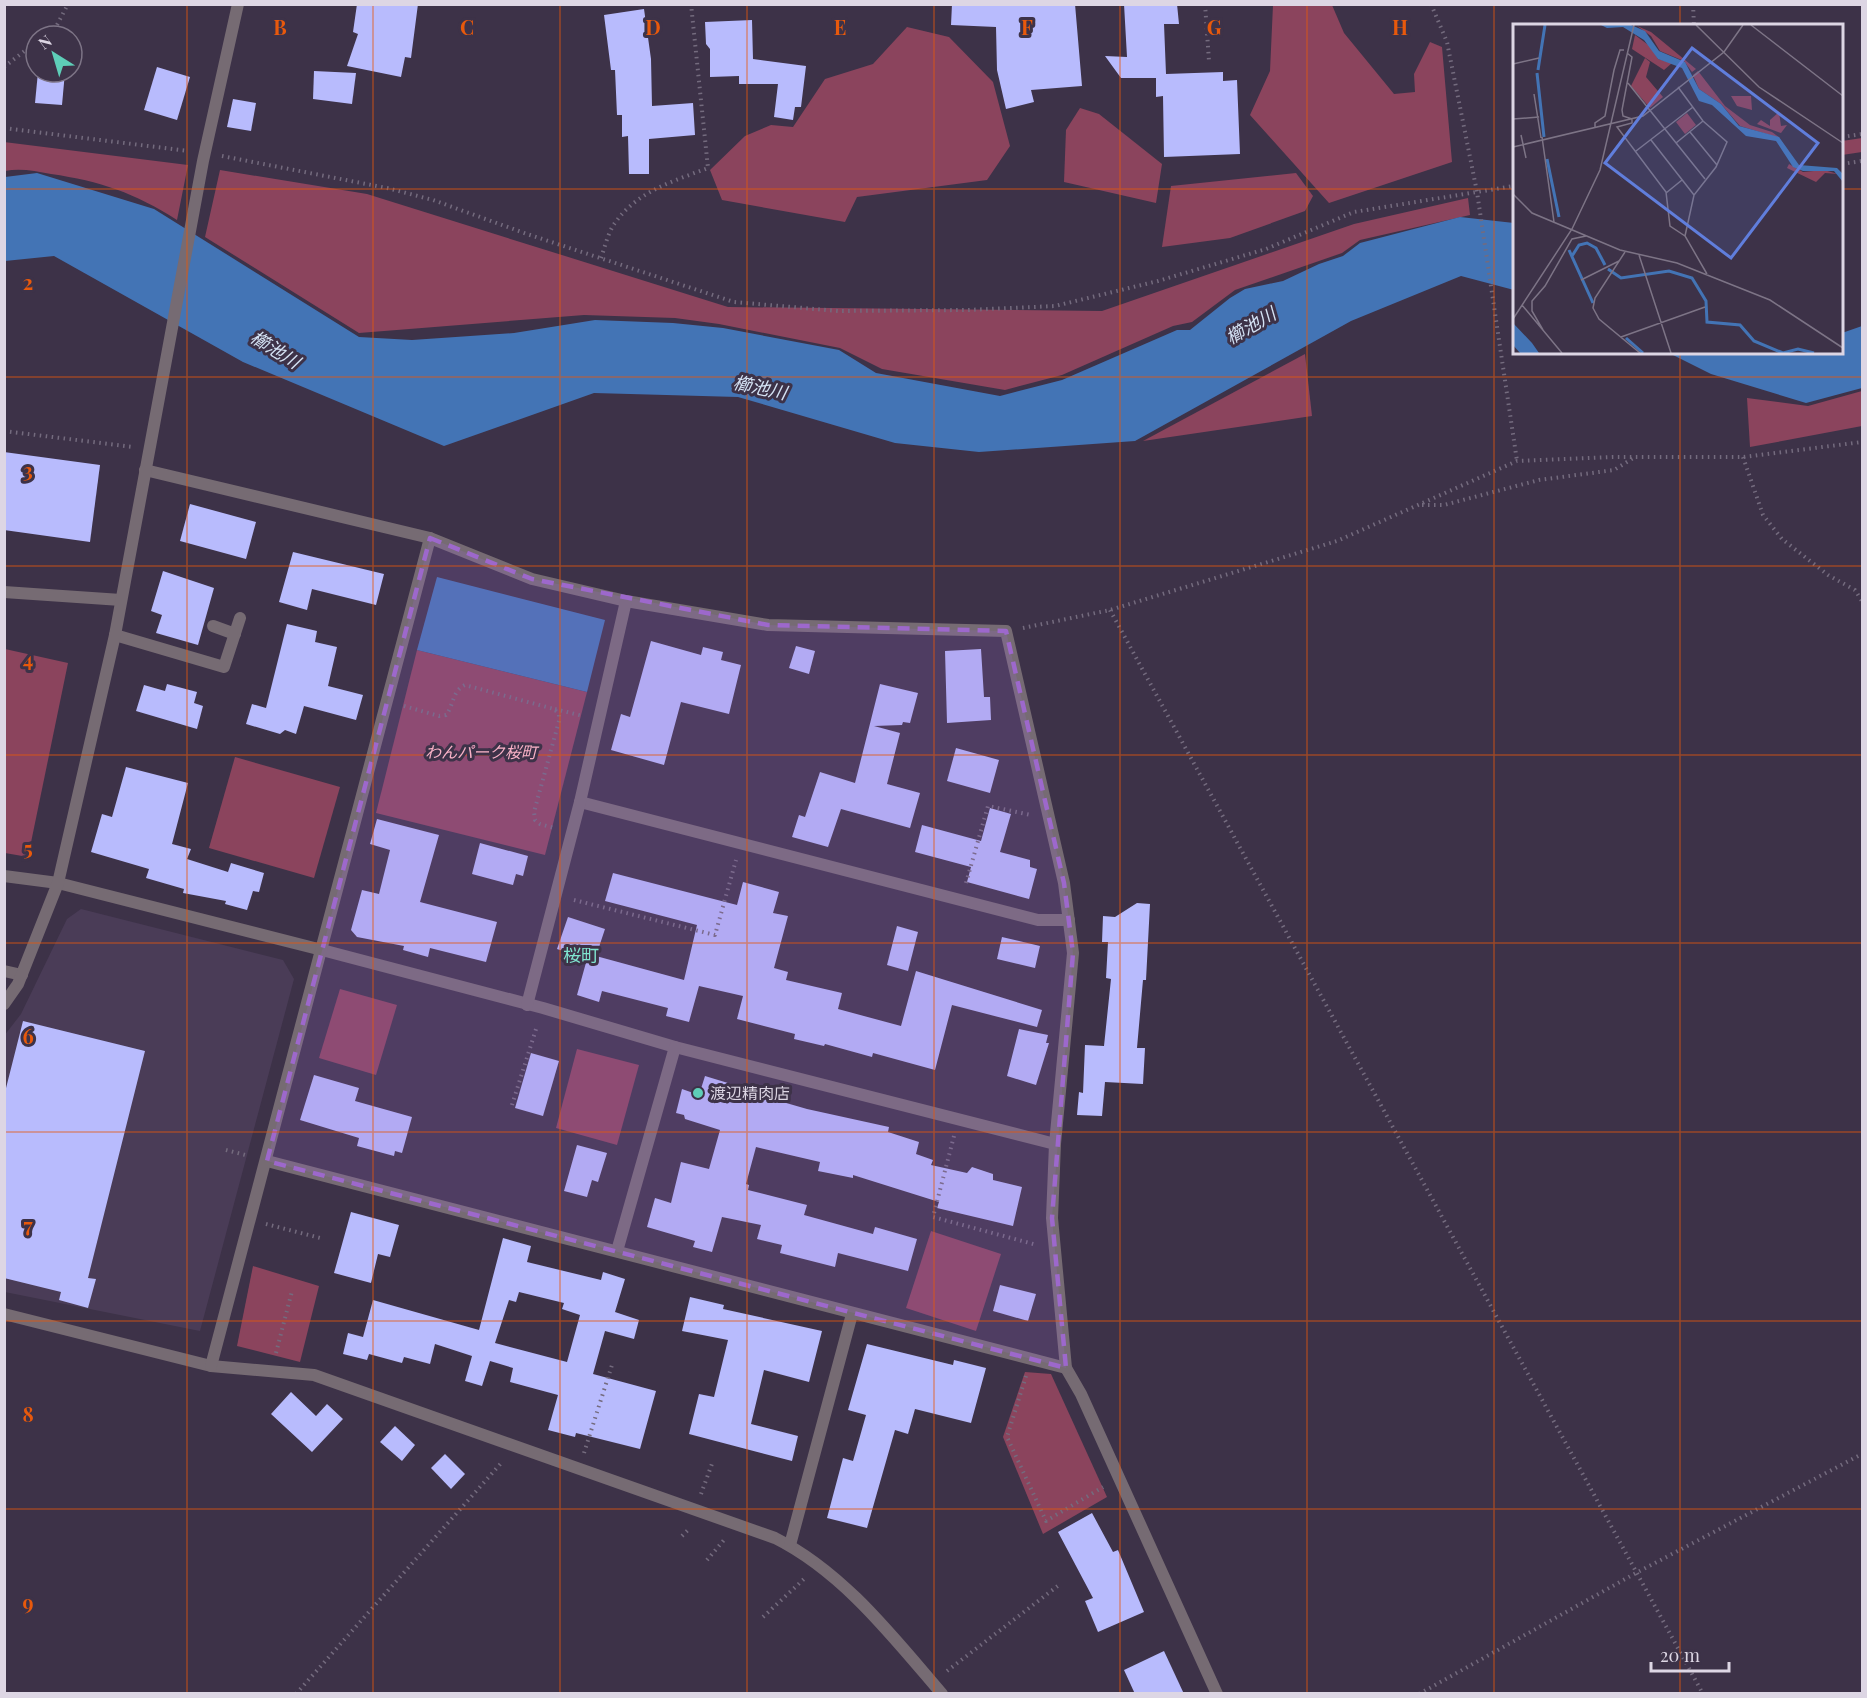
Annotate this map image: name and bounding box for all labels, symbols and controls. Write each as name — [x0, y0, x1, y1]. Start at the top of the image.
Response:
text: B — [273, 13, 287, 40]
text: C — [460, 13, 474, 40]
text: D — [645, 13, 661, 40]
text: E — [834, 13, 846, 40]
text: F — [1021, 13, 1033, 40]
text: G — [1207, 13, 1222, 40]
text: H — [1392, 13, 1408, 40]
north arrow — [24, 24, 84, 84]
inset map — [1513, 24, 1843, 354]
text: N — [34, 29, 56, 53]
text: 2 — [23, 268, 33, 295]
water label: 櫛池川 — [1221, 300, 1282, 349]
water label: 櫛池川 — [246, 325, 306, 375]
water label: 櫛池川 — [731, 370, 791, 405]
text: 3 — [23, 456, 33, 483]
text: 4 — [23, 645, 33, 672]
park label: わんパーク桜町 — [425, 741, 540, 762]
text: 5 — [23, 834, 33, 861]
district label: 桜町 — [563, 943, 599, 967]
text: 6 — [22, 1022, 34, 1049]
place label: 渡辺精肉店 — [710, 1082, 790, 1103]
marker: 渡辺精肉店 — [691, 1086, 705, 1100]
text: 7 — [23, 1211, 33, 1238]
text: 8 — [22, 1400, 34, 1427]
text: 9 — [22, 1588, 34, 1615]
scale bar — [1651, 1635, 1729, 1673]
text: 20 m — [1660, 1643, 1700, 1667]

